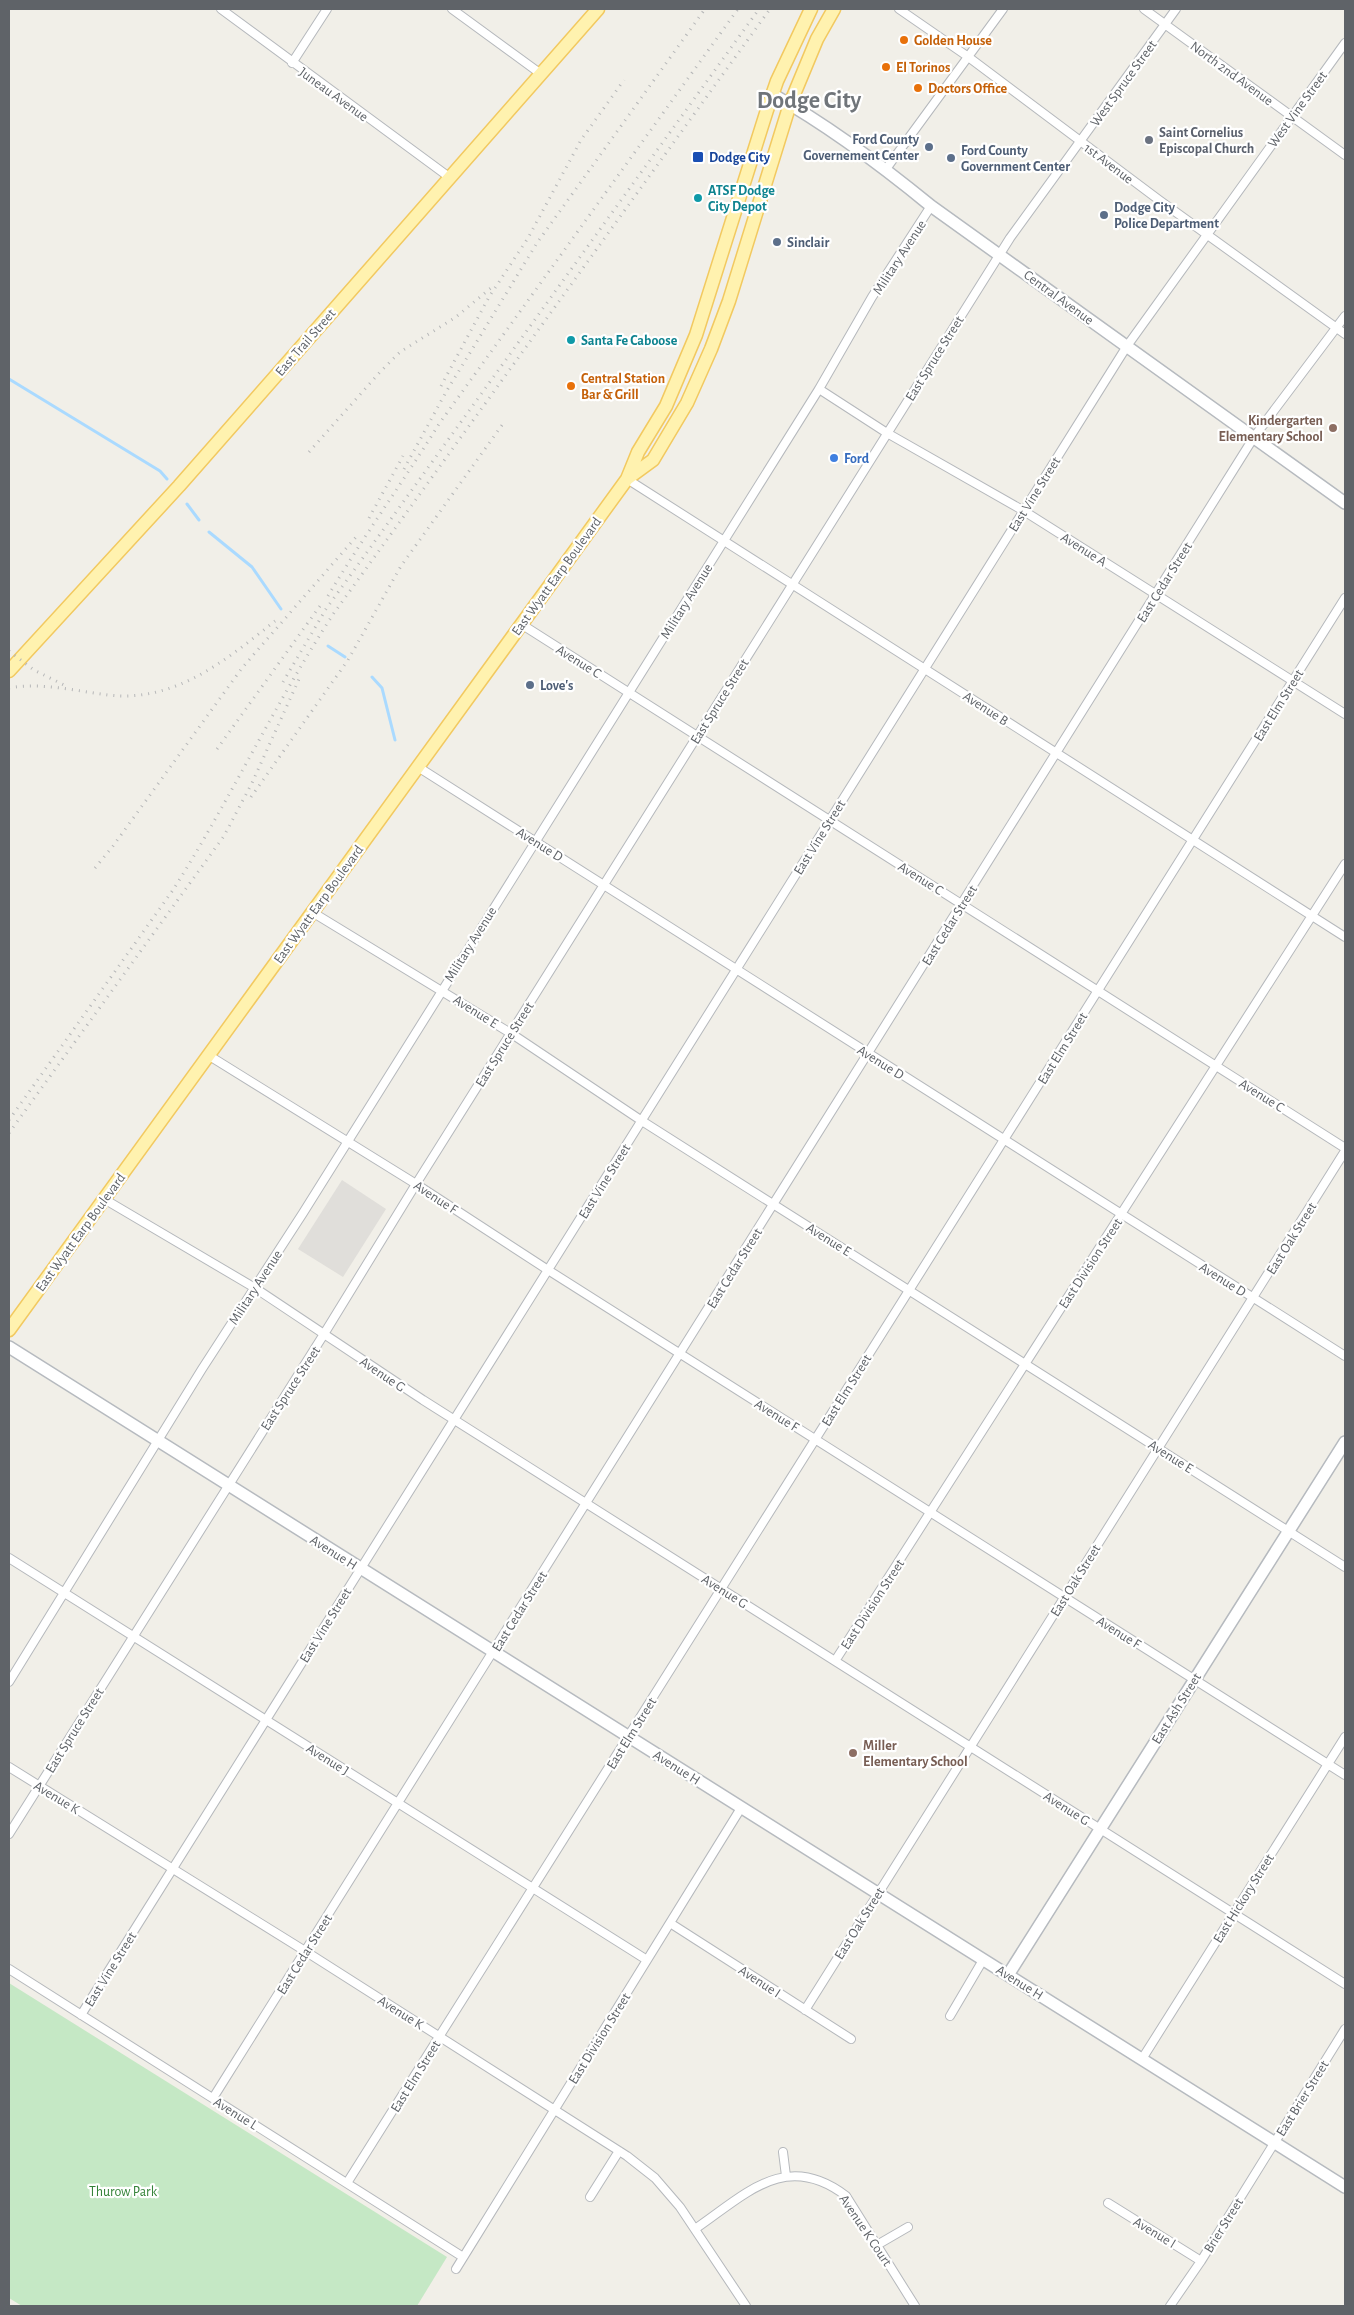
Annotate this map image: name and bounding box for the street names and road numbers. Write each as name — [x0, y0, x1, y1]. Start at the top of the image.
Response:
street label: West Spruce Street — [1088, 38, 1160, 129]
street label: North 2nd Avenue — [1187, 39, 1275, 108]
street label: Juneau Avenue — [296, 65, 371, 124]
street label: West Vine Street — [1266, 68, 1330, 150]
street label: 1st Avenue — [1081, 141, 1136, 187]
street label: Military Avenue — [871, 218, 929, 297]
street label: Central Avenue — [1021, 268, 1096, 328]
street label: East Trail Street — [273, 306, 339, 379]
street label: East Spruce Street — [903, 313, 967, 403]
street label: East Vine Street — [1006, 454, 1064, 534]
street label: East Wyatt Earp Boulevard — [509, 515, 604, 638]
street label: Avenue A — [1058, 530, 1109, 569]
street label: East Cedar Street — [1135, 539, 1195, 625]
street label: Military Avenue — [658, 561, 716, 642]
street label: Avenue C — [553, 643, 604, 681]
street label: East Spruce Street — [688, 656, 752, 746]
street label: East Elm Street — [1251, 667, 1307, 744]
street label: Avenue B — [960, 689, 1011, 728]
street label: East Vine Street — [791, 797, 849, 877]
street label: Avenue D — [514, 825, 565, 865]
street label: East Wyatt Earp Boulevard — [271, 843, 366, 966]
street label: Avenue C — [895, 860, 946, 898]
street label: East Cedar Street — [920, 882, 980, 968]
street label: Military Avenue — [442, 904, 500, 985]
street label: Avenue E — [451, 993, 501, 1031]
street label: East Spruce Street — [473, 999, 537, 1089]
street label: East Elm Street — [1035, 1010, 1091, 1087]
street label: Avenue D — [855, 1043, 906, 1083]
street label: Avenue C — [1236, 1077, 1287, 1115]
street label: East Vine Street — [576, 1141, 634, 1221]
street label: East Wyatt Earp Boulevard — [33, 1171, 128, 1294]
street label: Avenue F — [411, 1179, 461, 1218]
street label: East Oak Street — [1264, 1200, 1320, 1277]
street label: East Division Street — [1057, 1216, 1125, 1311]
street label: Avenue E — [804, 1221, 854, 1259]
street label: East Cedar Street — [705, 1225, 765, 1311]
street label: Military Avenue — [227, 1248, 285, 1327]
street label: Avenue D — [1197, 1260, 1248, 1300]
street label: East Spruce Street — [258, 1344, 323, 1433]
street label: East Elm Street — [819, 1352, 875, 1429]
street label: Avenue G — [357, 1355, 408, 1395]
street label: Avenue F — [752, 1397, 802, 1435]
street label: Avenue E — [1146, 1438, 1196, 1476]
street label: Avenue H — [307, 1533, 360, 1573]
street label: East Oak Street — [1048, 1542, 1104, 1619]
street label: East Division Street — [839, 1557, 907, 1652]
street label: East Cedar Street — [490, 1568, 550, 1654]
street label: Avenue G — [699, 1572, 750, 1611]
street label: East Vine Street — [297, 1585, 355, 1665]
street label: Avenue F — [1094, 1614, 1144, 1652]
street label: East Ash Street — [1150, 1670, 1204, 1746]
street label: East Spruce Street — [43, 1685, 107, 1775]
street label: East Elm Street — [604, 1695, 660, 1772]
street label: Avenue J — [304, 1741, 351, 1778]
street label: Avenue H — [650, 1748, 703, 1788]
street label: Avenue K — [31, 1779, 82, 1817]
street label: Avenue G — [1041, 1789, 1092, 1828]
street label: East Hickory Street — [1211, 1851, 1277, 1946]
street label: East Oak Street — [832, 1885, 888, 1962]
street label: East Cedar Street — [275, 1911, 335, 1997]
street label: East Vine Street — [82, 1929, 140, 2009]
street label: Avenue I — [736, 1963, 783, 2000]
street label: Avenue H — [993, 1963, 1046, 2003]
street label: East Division Street — [566, 1990, 634, 2087]
street label: Avenue K — [375, 1993, 426, 2032]
street label: East Elm Street — [388, 2038, 444, 2115]
street label: East Brier Street — [1274, 2058, 1332, 2139]
street label: Avenue L — [211, 2095, 260, 2133]
street label: Avenue K Court — [836, 2192, 894, 2269]
street label: Brier Street — [1202, 2195, 1246, 2255]
street label: Avenue I — [1131, 2215, 1178, 2251]

